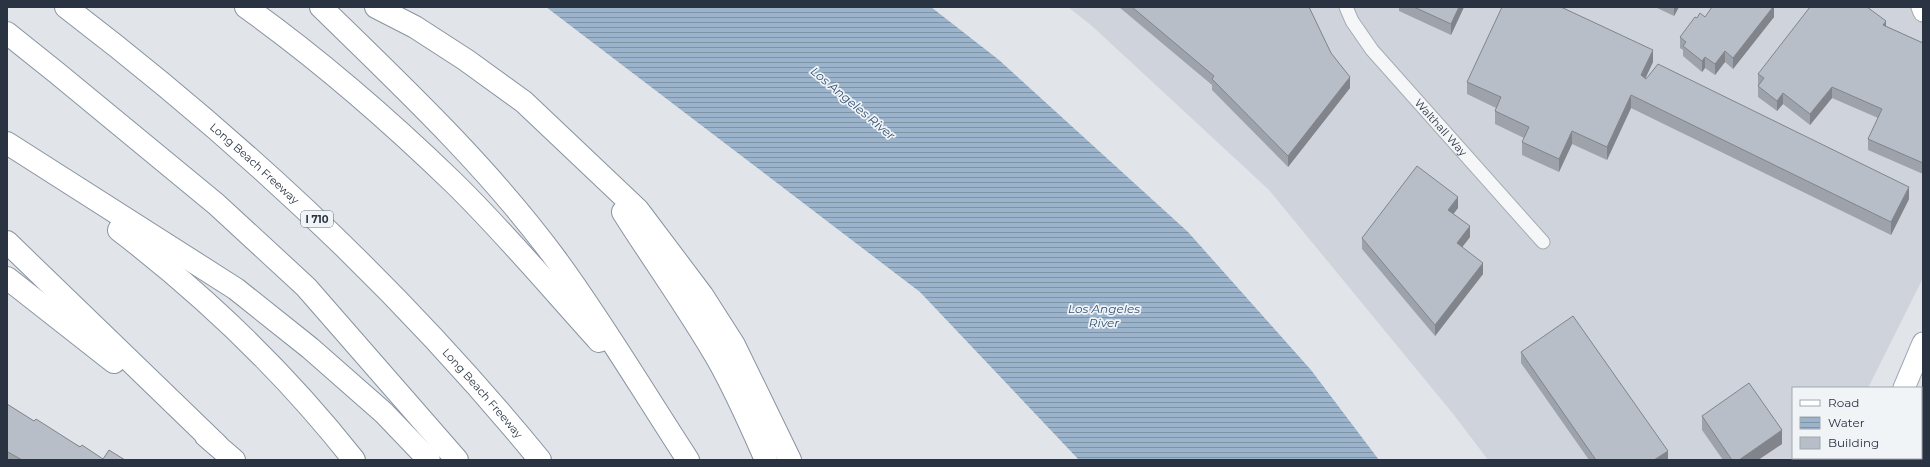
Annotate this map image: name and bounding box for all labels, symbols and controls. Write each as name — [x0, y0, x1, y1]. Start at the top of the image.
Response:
water label: Los Angeles River — [808, 63, 898, 143]
street label: Walthall Way — [1412, 96, 1470, 159]
street label: Long Beach Freeway — [207, 120, 302, 207]
road number: I 710 — [301, 211, 333, 227]
water label: Los Angeles River — [1068, 301, 1140, 330]
street label: Long Beach Freeway — [439, 345, 526, 441]
legend — [1792, 387, 1922, 459]
text: Road — [1828, 395, 1859, 410]
text: Water — [1828, 415, 1865, 430]
text: Building — [1828, 435, 1879, 450]

